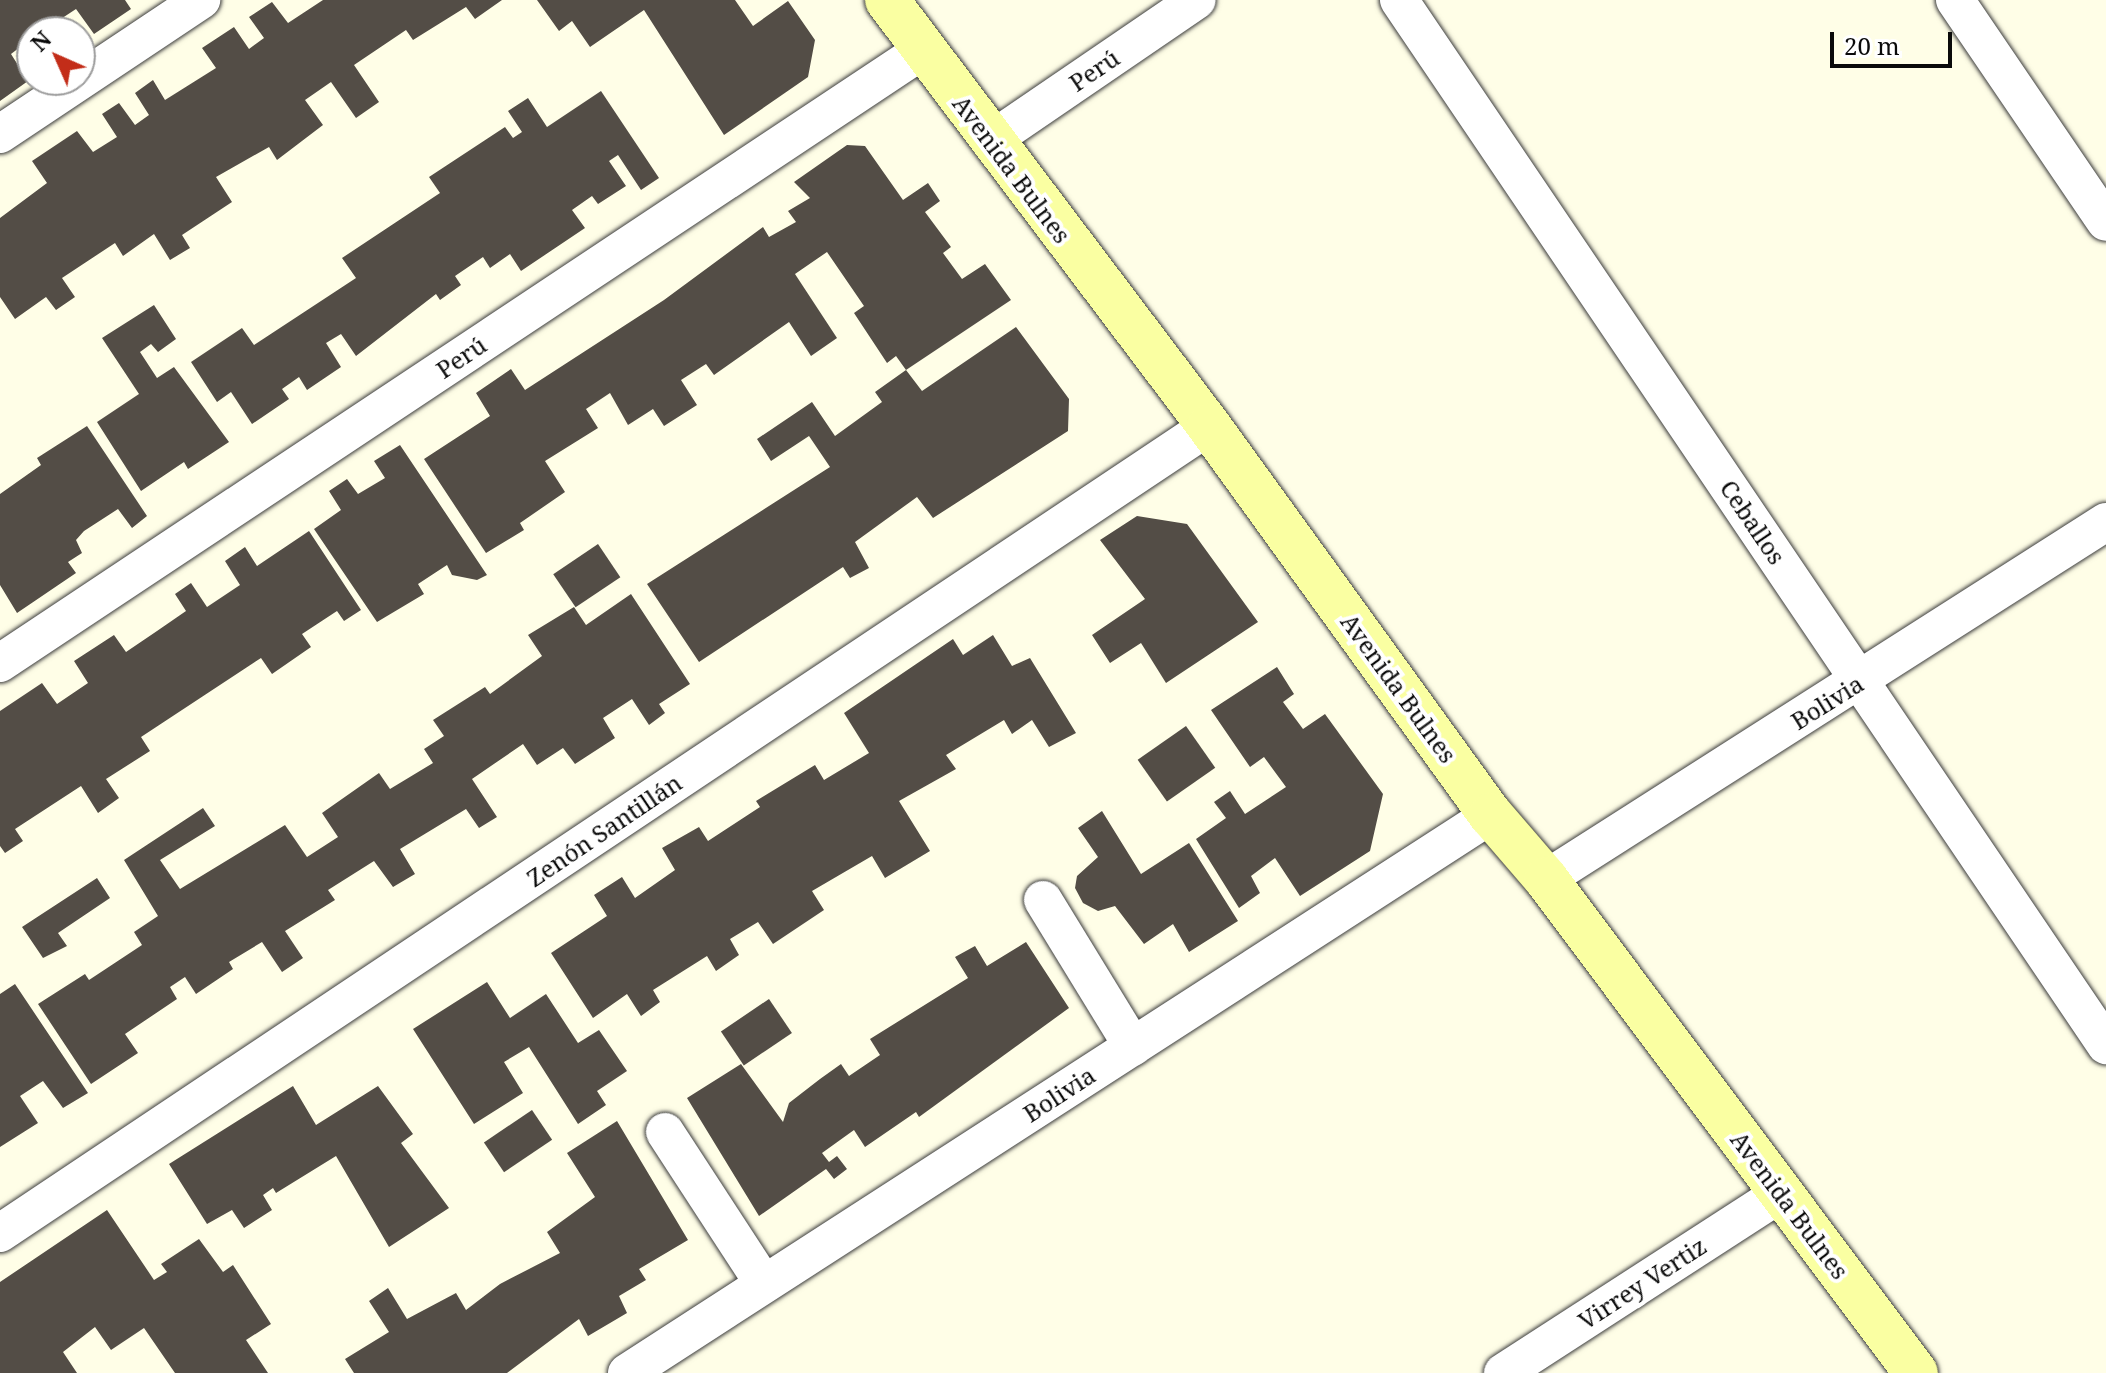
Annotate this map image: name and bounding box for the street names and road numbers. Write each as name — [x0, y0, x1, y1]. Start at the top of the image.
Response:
street label: Perú — [1064, 43, 1124, 97]
street label: Avenida Bulnes — [947, 90, 1077, 248]
street label: Perú — [431, 330, 491, 384]
street label: Ceballos — [1714, 474, 1792, 570]
street label: Avenida Bulnes — [1335, 608, 1463, 768]
street label: Bolivia — [1786, 669, 1868, 735]
street label: Zenón Santillán — [521, 768, 687, 892]
street label: Bolivia — [1018, 1060, 1100, 1128]
street label: Avenida Bulnes — [1725, 1126, 1855, 1284]
street label: Virrey Vertiz — [1573, 1231, 1711, 1335]

